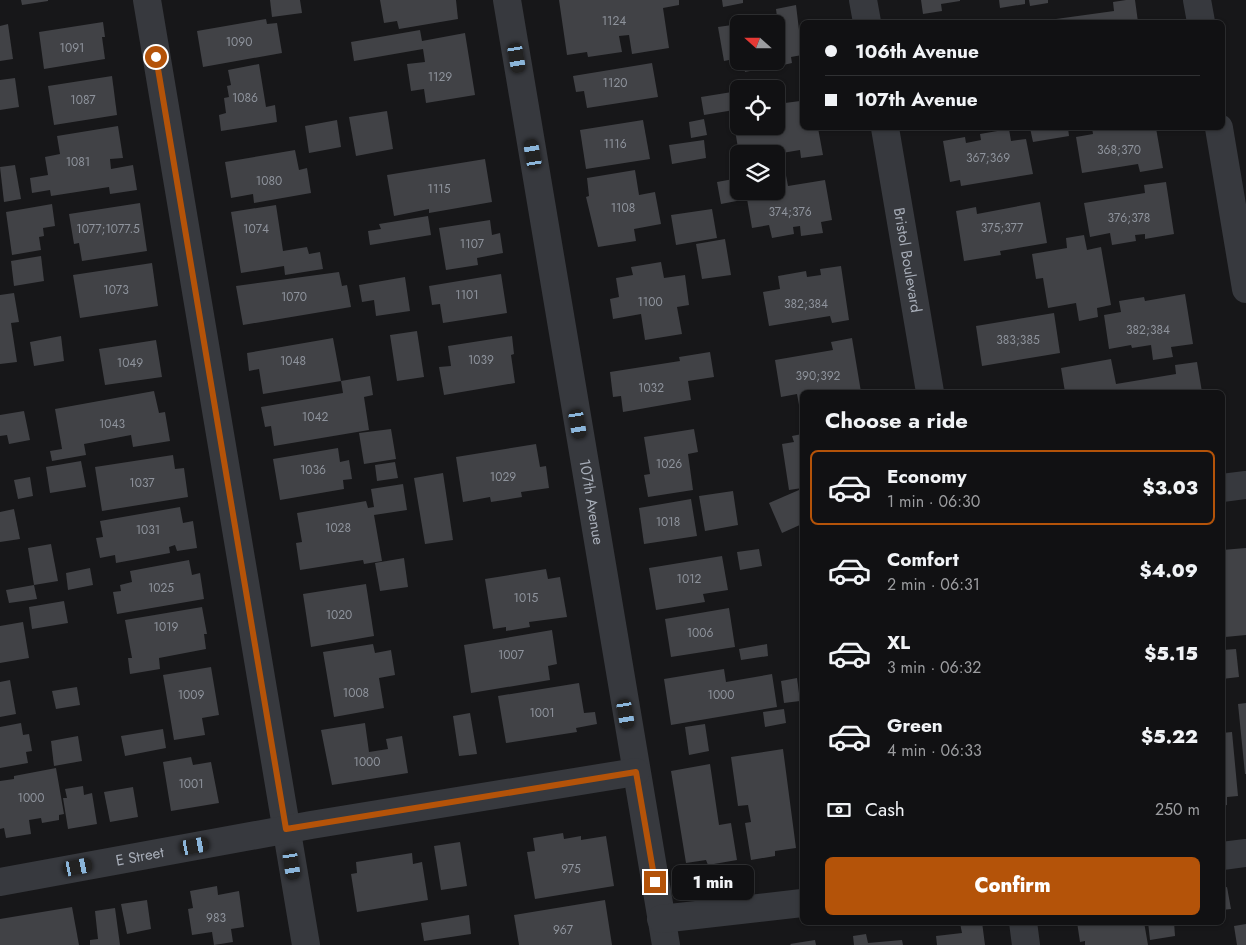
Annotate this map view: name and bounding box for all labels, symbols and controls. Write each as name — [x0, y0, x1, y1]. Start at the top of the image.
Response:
house number: 1124 — [602, 12, 626, 30]
north arrow — [730, 15, 785, 70]
map controls — [730, 15, 785, 200]
house number: 1090 — [226, 33, 252, 51]
text: 106th Avenue — [855, 38, 979, 65]
house number: 1091 — [60, 39, 84, 57]
car — [507, 42, 526, 74]
route start — [145, 46, 167, 68]
house number: 1129 — [428, 68, 452, 86]
house number: 1120 — [603, 74, 627, 92]
button: locate — [730, 80, 785, 135]
text: 107th Avenue — [855, 86, 978, 113]
house number: 1086 — [232, 89, 258, 107]
house number: 1087 — [70, 91, 96, 109]
house number: 1116 — [603, 135, 627, 153]
car — [523, 138, 542, 170]
house number: 368;370 — [1097, 141, 1141, 159]
button: layers — [730, 145, 785, 200]
house number: 367;369 — [966, 149, 1010, 167]
house number: 1081 — [66, 153, 90, 171]
house number: 1080 — [256, 172, 282, 190]
house number: 1115 — [428, 180, 451, 198]
house number: 1108 — [611, 199, 635, 217]
house number: 374;376 — [768, 203, 812, 221]
street label: Bristol Boulevard — [888, 206, 927, 314]
house number: 376;378 — [1108, 209, 1150, 227]
house number: 375;377 — [981, 219, 1024, 237]
house number: 1077;1077.5 — [76, 220, 140, 238]
house number: 1074 — [243, 220, 269, 238]
house number: 1107 — [460, 235, 485, 253]
house number: 1073 — [103, 281, 129, 299]
house number: 1101 — [455, 286, 479, 304]
house number: 1070 — [281, 288, 307, 306]
house number: 1100 — [637, 293, 663, 311]
house number: 382;384 — [784, 295, 828, 313]
house number: 382;384 — [1126, 321, 1170, 339]
house number: 383;385 — [996, 331, 1040, 349]
house number: 1039 — [468, 351, 494, 369]
house number: 1048 — [280, 352, 306, 370]
house number: 1049 — [117, 354, 143, 372]
house number: 390;392 — [796, 367, 841, 385]
house number: 1032 — [638, 379, 664, 397]
text: Choose a ride — [825, 404, 968, 436]
house number: 1042 — [302, 408, 328, 426]
car — [568, 408, 587, 440]
house number: 1043 — [99, 415, 126, 433]
house number: 1026 — [656, 455, 682, 473]
street label: 107th Avenue — [573, 457, 610, 547]
house number: 1036 — [300, 461, 326, 479]
text: Economy — [887, 463, 967, 490]
icon: car — [827, 465, 872, 510]
house number: 1029 — [490, 468, 516, 486]
house number: 1037 — [129, 474, 155, 492]
text: $3.03 — [1143, 474, 1198, 501]
text: 1 min · 06:30 — [887, 490, 980, 513]
house number: 1018 — [656, 513, 680, 531]
house number: 1028 — [325, 519, 351, 537]
house number: 1031 — [136, 521, 160, 539]
text: Comfort — [887, 546, 959, 573]
icon: car — [827, 548, 872, 593]
text: $4.09 — [1140, 557, 1198, 584]
house number: 1012 — [677, 570, 702, 588]
text: 2 min · 06:31 — [887, 573, 980, 596]
house number: 1025 — [148, 579, 174, 597]
house number: 1015 — [514, 589, 539, 607]
house number: 1020 — [326, 606, 352, 624]
house number: 1019 — [154, 618, 179, 636]
house number: 1006 — [687, 624, 713, 642]
text: XL — [887, 629, 910, 656]
icon: car — [827, 631, 872, 676]
text: $5.15 — [1144, 640, 1198, 667]
house number: 1007 — [498, 646, 525, 664]
text: 3 min · 06:32 — [887, 656, 981, 679]
house number: 1008 — [343, 684, 369, 702]
house number: 1009 — [178, 686, 204, 704]
house number: 1000 — [707, 686, 735, 704]
car — [616, 698, 635, 730]
house number: 1001 — [529, 704, 555, 722]
text: Green — [887, 712, 943, 739]
icon: car — [827, 714, 872, 759]
text: $5.22 — [1141, 723, 1198, 750]
text: 4 min · 06:33 — [887, 739, 982, 762]
house number: 1000 — [353, 753, 381, 771]
house number: 1001 — [178, 775, 204, 793]
house number: 1000 — [17, 789, 45, 807]
icon: cash — [825, 796, 853, 824]
text: Cash — [865, 796, 905, 823]
text: 250 m — [1155, 798, 1200, 821]
car — [178, 836, 211, 856]
street label: E Street — [114, 841, 166, 872]
car — [282, 849, 301, 881]
car — [61, 857, 94, 877]
button: Confirm — [825, 857, 1200, 915]
house number: 975 — [561, 860, 581, 878]
callout: 1 min — [672, 864, 755, 900]
route end — [644, 871, 666, 893]
text: 1 min — [693, 871, 733, 894]
house number: 983 — [206, 909, 226, 927]
house number: 967 — [553, 921, 574, 939]

